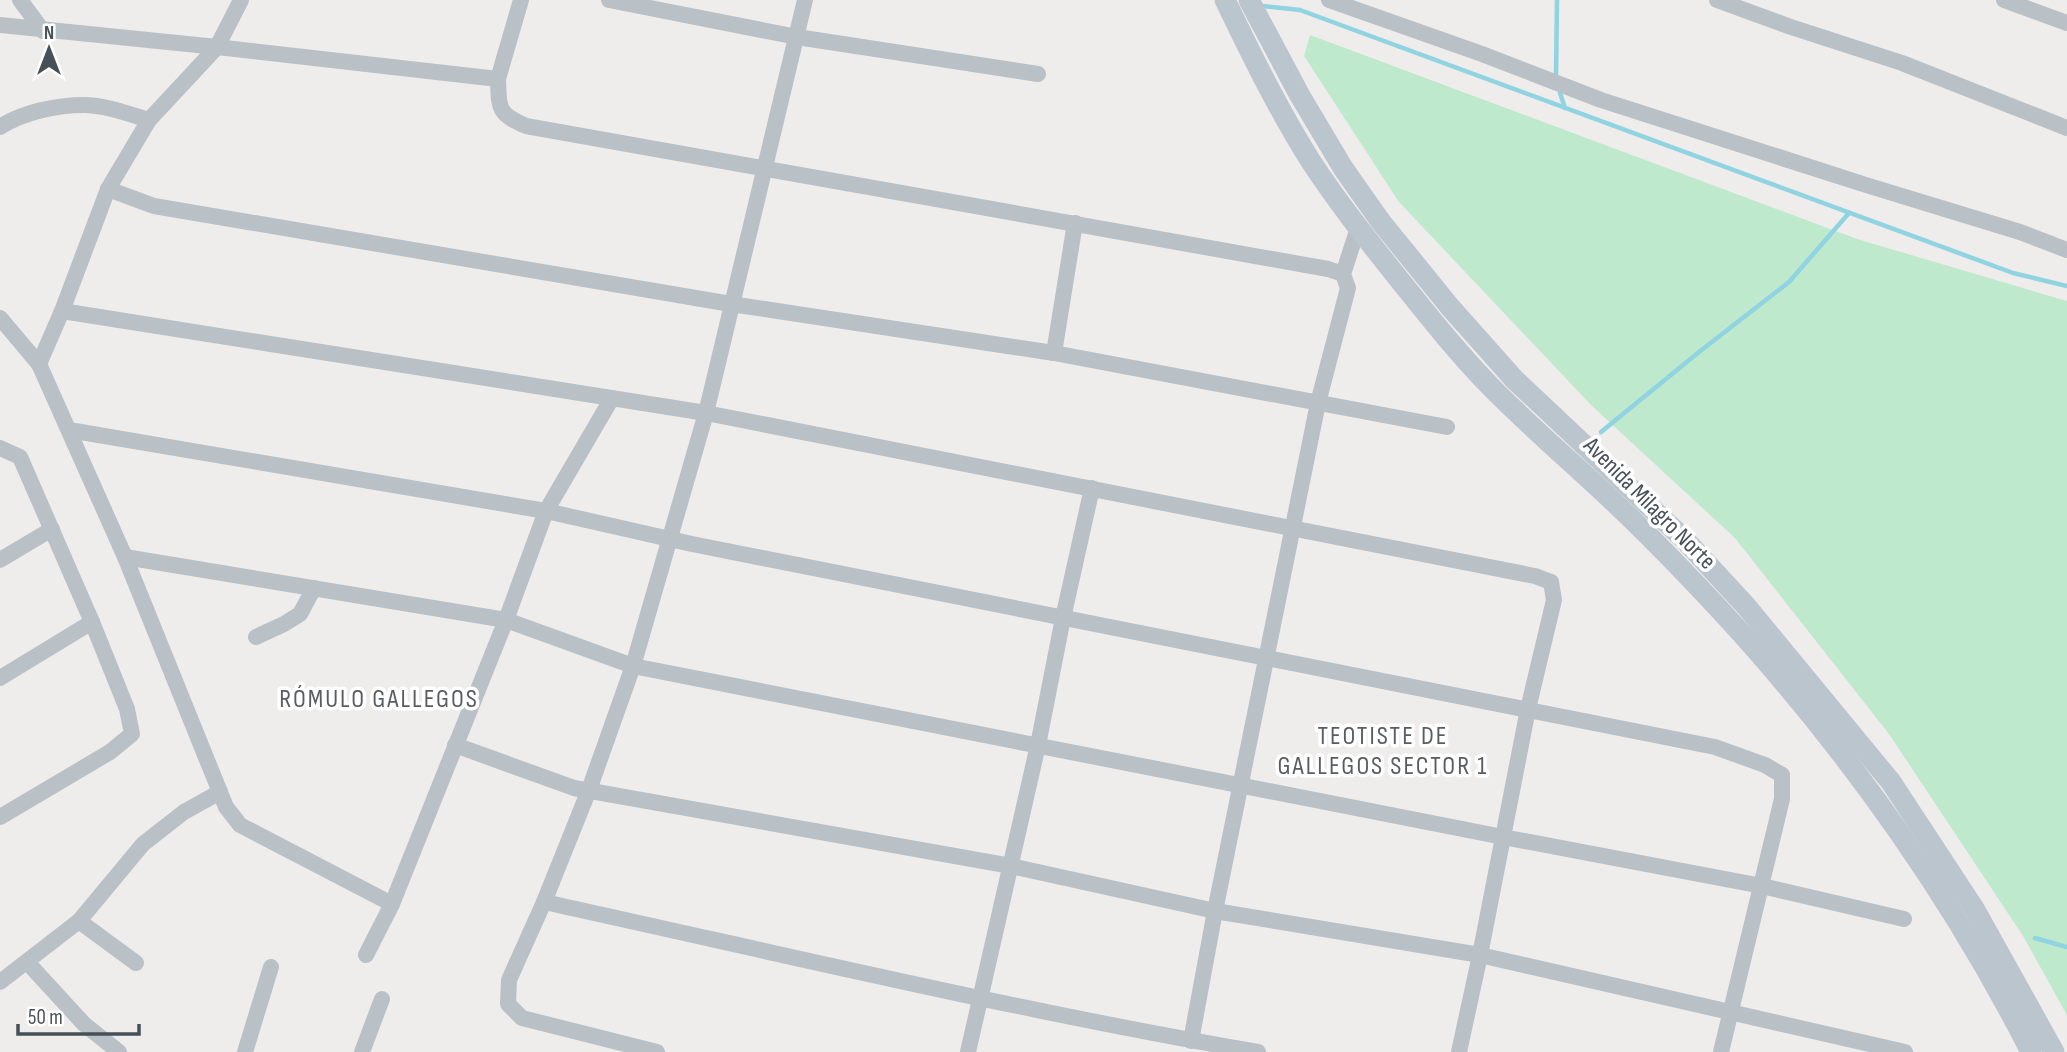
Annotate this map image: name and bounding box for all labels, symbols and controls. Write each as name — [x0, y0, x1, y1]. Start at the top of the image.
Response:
north arrow — [14, 14, 84, 84]
text: N — [44, 22, 54, 45]
street label: Avenida Milagro Norte — [1577, 431, 1722, 575]
district label: RÓMULO GALLEGOS — [279, 684, 479, 715]
district label: TEOTISTE DE GALLEGOS SECTOR 1 — [1278, 721, 1488, 782]
scale bar — [18, 992, 138, 1036]
text: 50 m — [28, 1005, 63, 1030]

